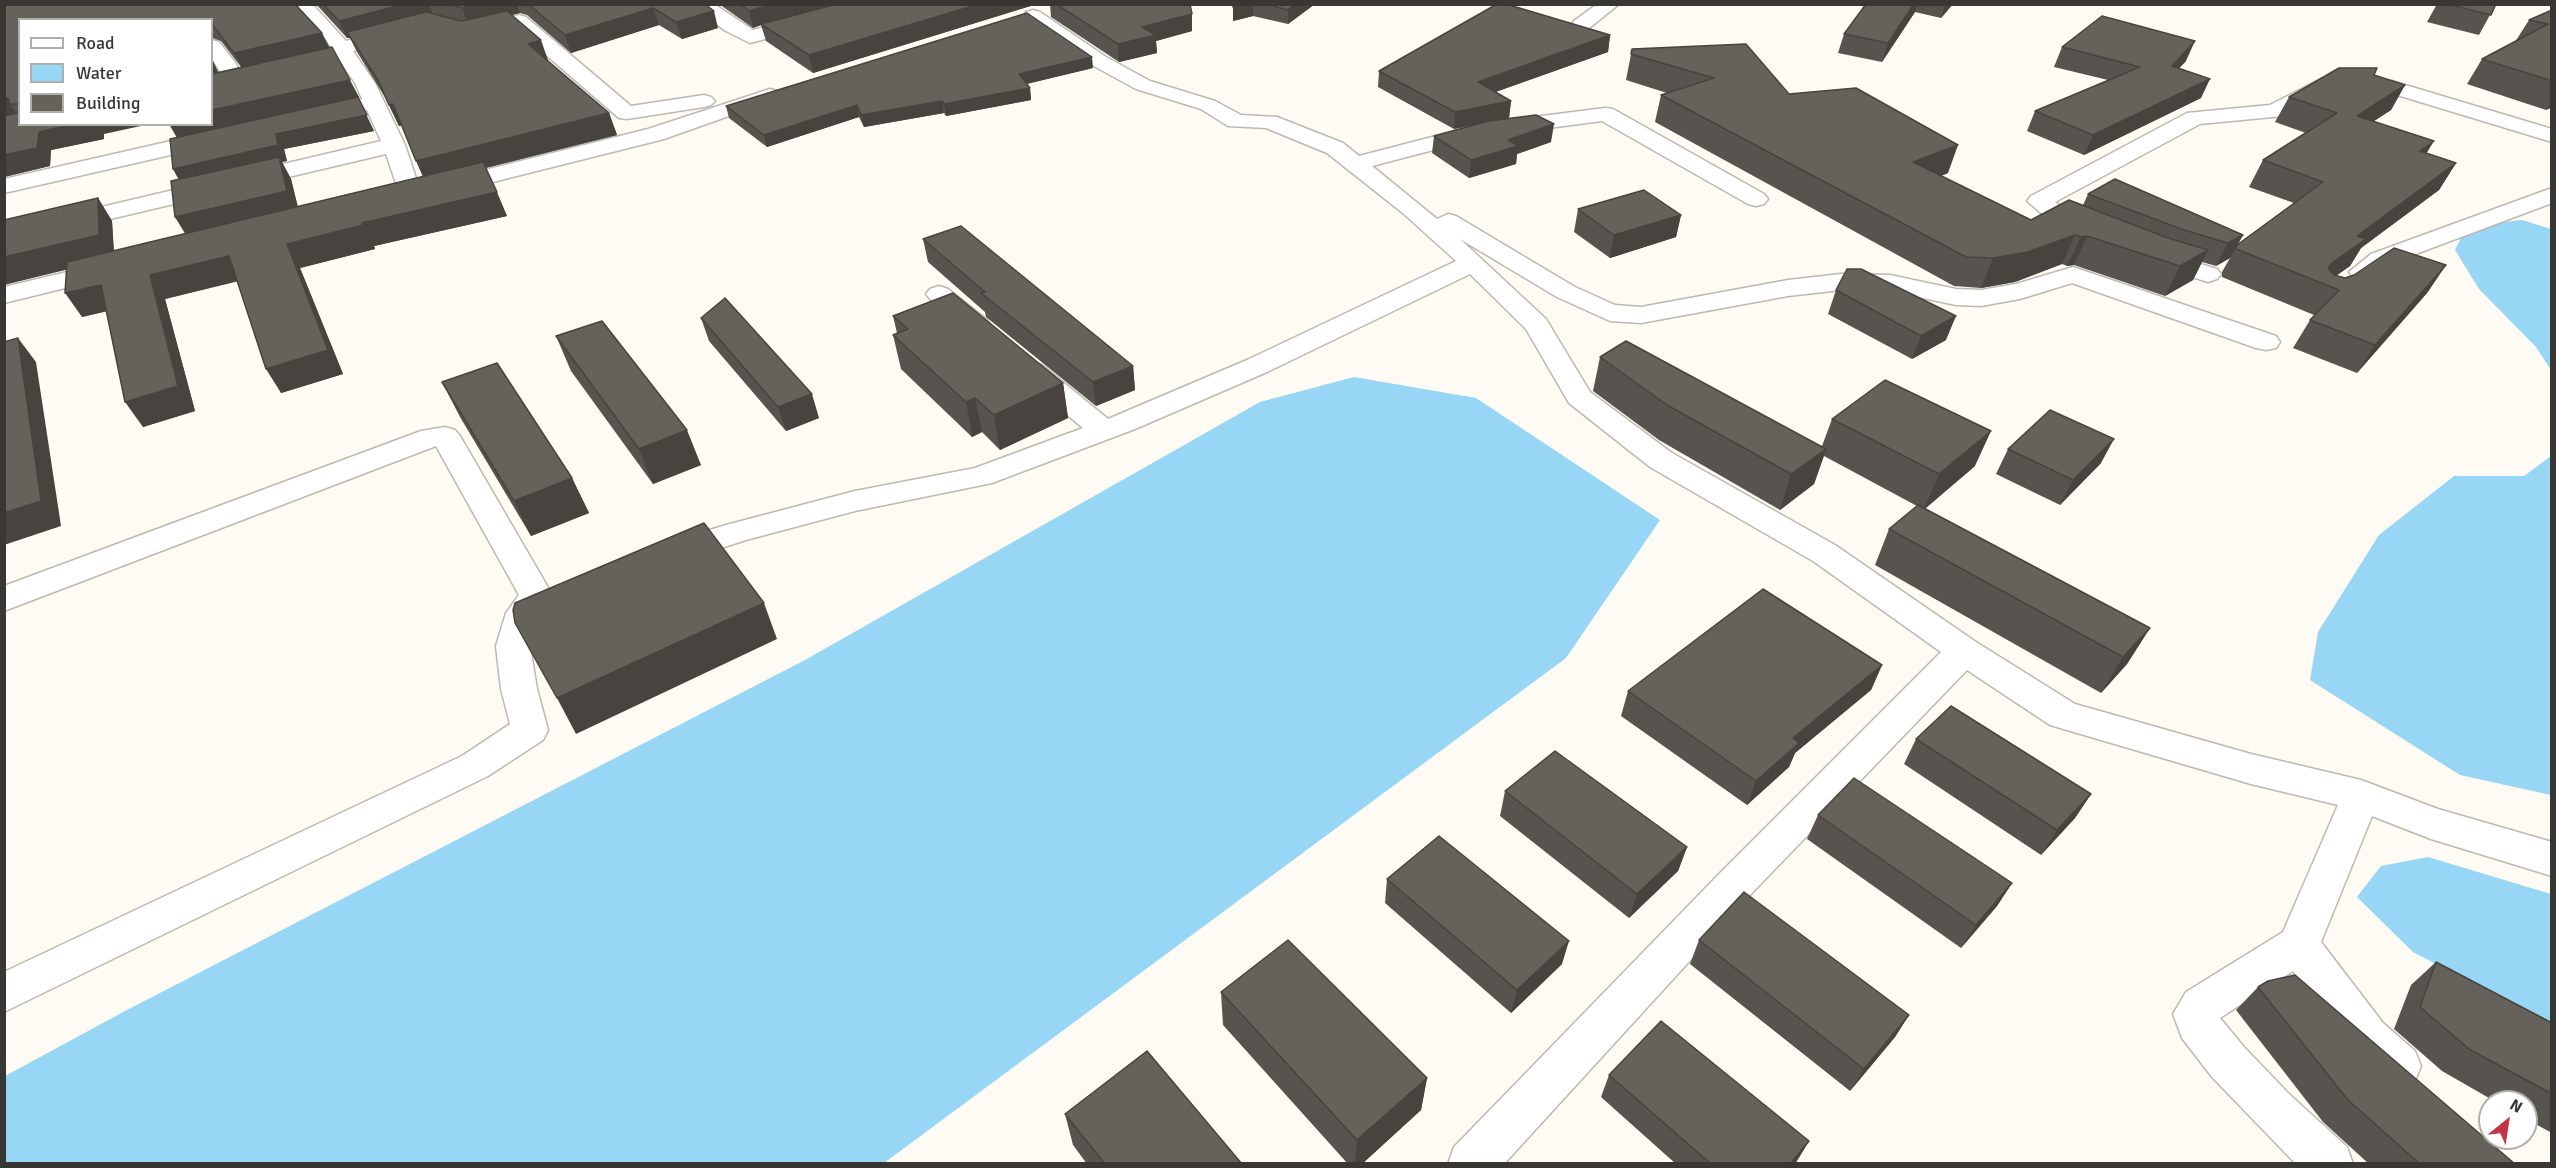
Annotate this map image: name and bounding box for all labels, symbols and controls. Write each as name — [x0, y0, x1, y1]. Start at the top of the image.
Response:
legend — [18, 18, 213, 126]
text: Road — [76, 32, 115, 54]
text: Water — [76, 62, 121, 84]
text: Building — [76, 92, 140, 114]
north arrow — [2478, 1090, 2538, 1150]
text: N — [2506, 1095, 2526, 1118]

